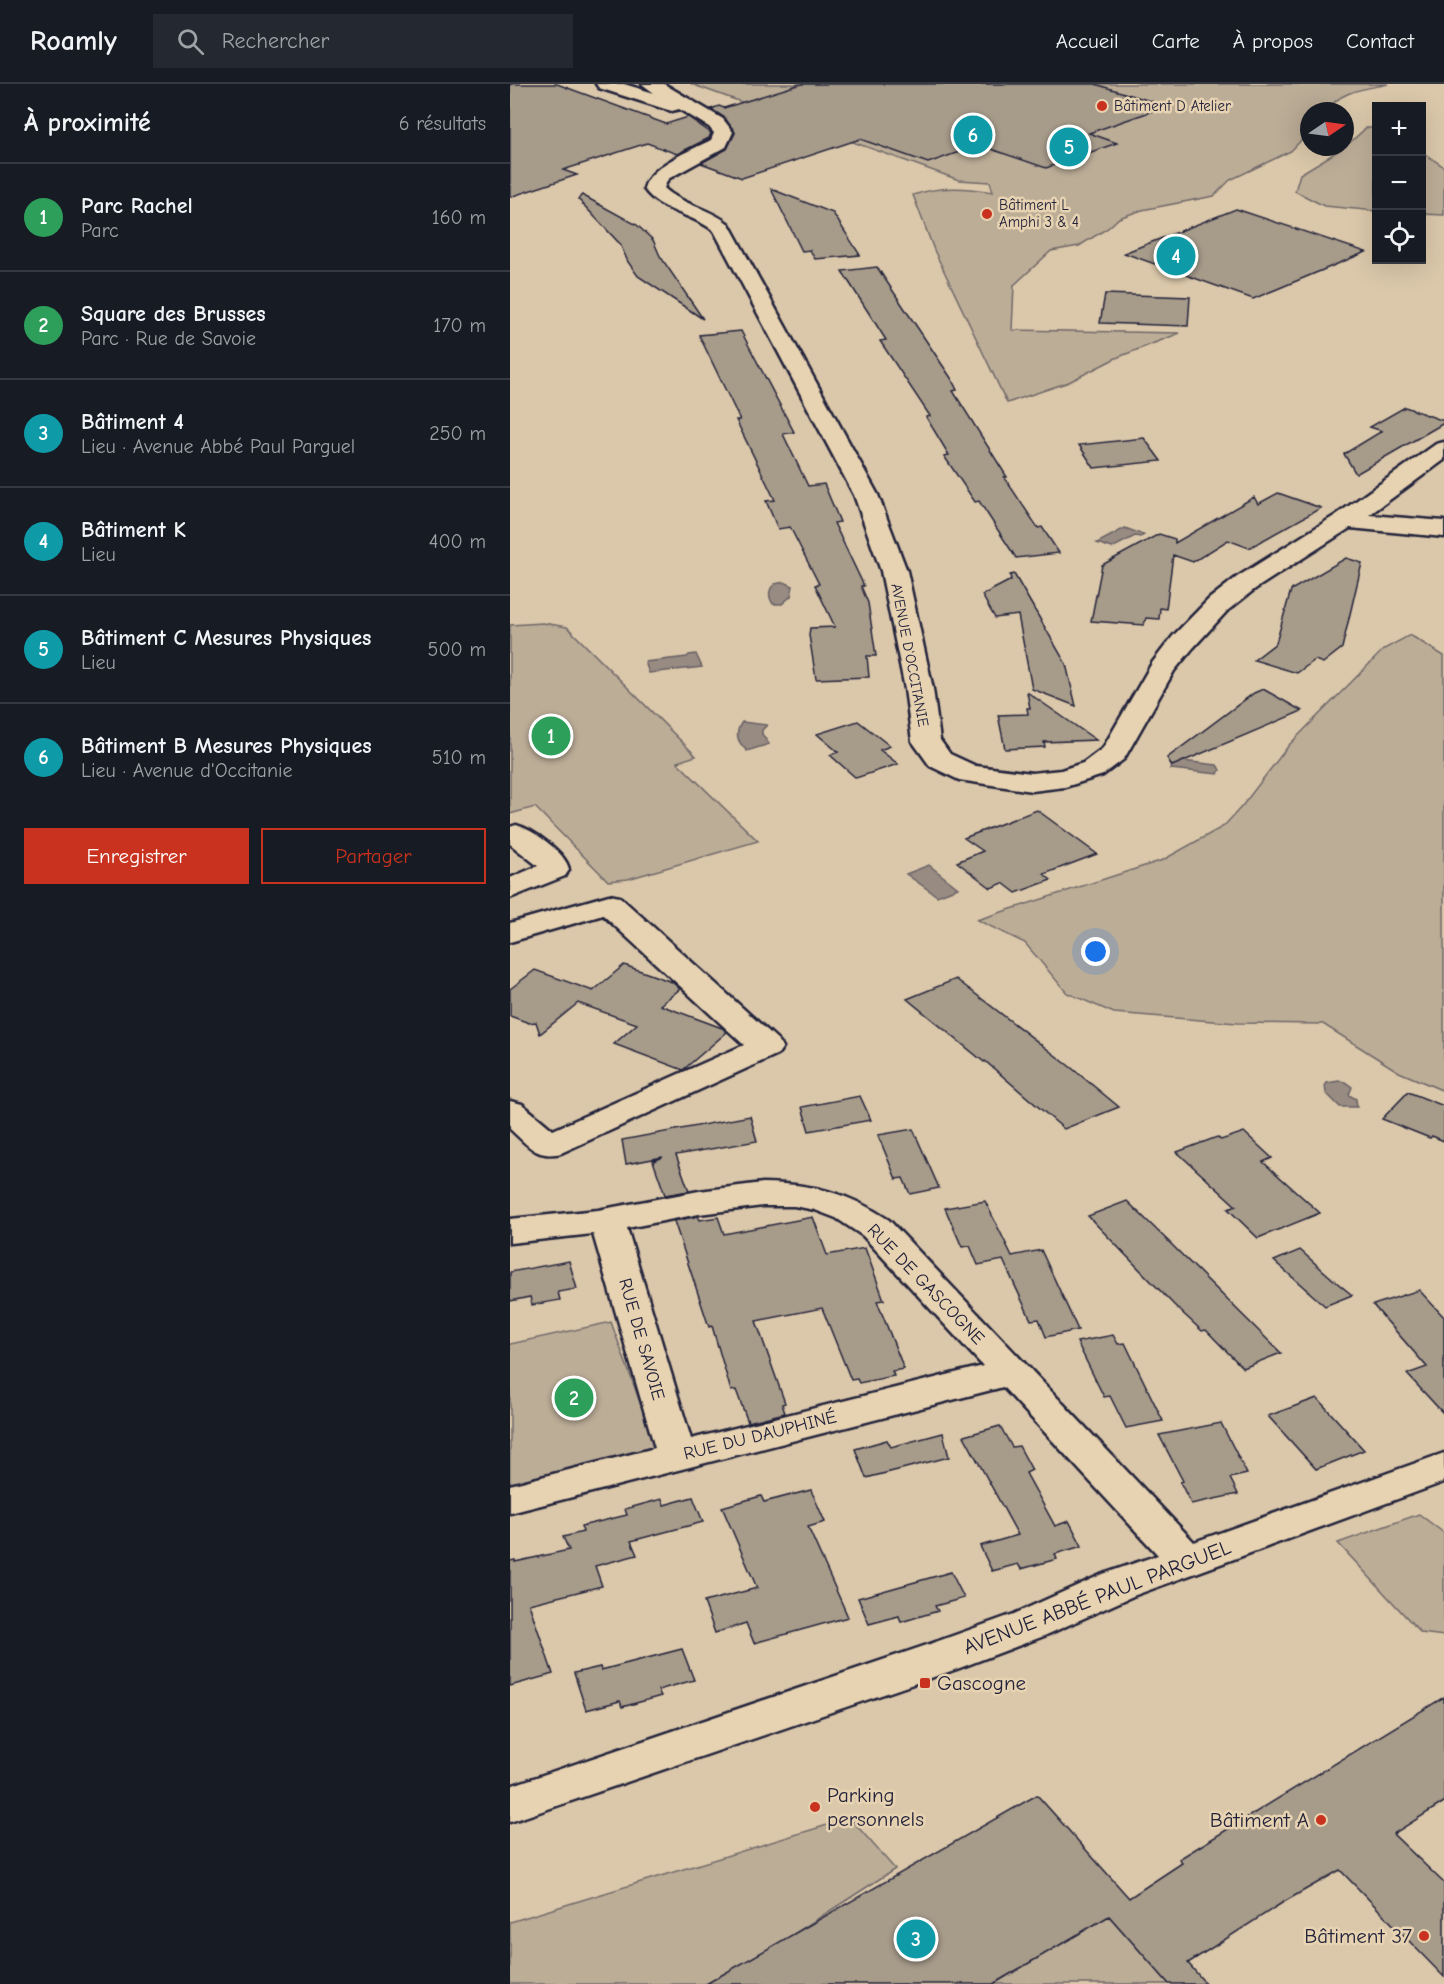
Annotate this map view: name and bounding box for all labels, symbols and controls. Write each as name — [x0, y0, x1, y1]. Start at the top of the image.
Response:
search box — [153, 14, 573, 68]
text: Roamly — [30, 25, 117, 57]
icon: search — [174, 25, 207, 58]
text: Rechercher — [222, 28, 329, 54]
text: Accueil — [1056, 29, 1119, 53]
text: Carte — [1152, 29, 1200, 53]
text: À propos — [1233, 29, 1313, 53]
text: Contact — [1346, 29, 1414, 53]
place label: Bâtiment D Atelier — [1114, 97, 1231, 115]
marker: Bâtiment D Atelier — [1095, 99, 1109, 113]
north arrow — [1300, 102, 1354, 156]
map controls — [1372, 102, 1426, 264]
button: + — [1372, 102, 1426, 156]
text: À proximité — [24, 108, 151, 138]
text: 6 résultats — [399, 112, 486, 135]
pin: 6 — [954, 112, 992, 158]
pin: 5 — [1050, 124, 1088, 170]
button: − — [1372, 156, 1426, 210]
text: Parc Rachel — [81, 193, 193, 219]
place label: Bâtiment L Amphi 3 & 4 — [999, 196, 1079, 231]
text: 1 — [40, 206, 47, 229]
text: 160 m — [432, 206, 486, 229]
marker: Bâtiment L Amphi 3 & 4 — [980, 207, 994, 221]
button: locate — [1372, 210, 1426, 264]
text: Parc — [81, 219, 119, 242]
pin: 4 — [1156, 234, 1196, 279]
text: Square des Brusses — [81, 301, 266, 327]
text: 2 — [39, 314, 48, 337]
text: 170 m — [433, 314, 486, 337]
text: Parc · Rue de Savoie — [81, 327, 256, 350]
text: Bâtiment 4 — [81, 409, 184, 435]
text: 3 — [39, 422, 48, 445]
text: 250 m — [429, 422, 486, 445]
text: Lieu · Avenue Abbé Paul Parguel — [81, 435, 355, 458]
text: Bâtiment K — [81, 517, 186, 543]
text: 4 — [39, 530, 48, 553]
text: 400 m — [429, 530, 486, 553]
text: Lieu — [81, 543, 116, 566]
street label: AVENUE D'OCCITANIE — [887, 582, 933, 728]
text: Bâtiment C Mesures Physiques — [81, 625, 371, 651]
text: 5 — [38, 638, 49, 661]
text: 500 m — [428, 638, 486, 661]
text: Lieu — [81, 651, 116, 674]
pin: 1 — [532, 714, 570, 758]
text: Bâtiment B Mesures Physiques — [81, 733, 372, 759]
text: 6 — [38, 746, 49, 769]
text: 510 m — [432, 746, 486, 769]
text: Lieu · Avenue d'Occitanie — [81, 759, 293, 782]
button: Enregistrer — [24, 828, 249, 884]
button: Partager — [261, 828, 486, 884]
your location — [1081, 937, 1110, 966]
street label: RUE DE GASCOGNE — [863, 1220, 989, 1349]
street label: RUE DE SAVOIE — [614, 1276, 669, 1403]
pin: 2 — [554, 1376, 594, 1420]
street label: RUE DU DAUPHINÉ — [681, 1405, 839, 1465]
street label: AVENUE ABBÉ PAUL PARGUEL — [960, 1535, 1235, 1659]
place label: Gascogne — [937, 1671, 1026, 1695]
marker: Gascogne — [918, 1676, 932, 1690]
place label: Parking personnels — [827, 1783, 924, 1831]
marker: Parking personnels — [808, 1800, 822, 1814]
place label: Bâtiment A — [1210, 1808, 1309, 1832]
marker: Bâtiment A — [1314, 1813, 1328, 1827]
pin: 3 — [896, 1916, 936, 1962]
place label: Bâtiment 37 — [1304, 1924, 1412, 1948]
marker: Bâtiment 37 — [1417, 1929, 1431, 1943]

